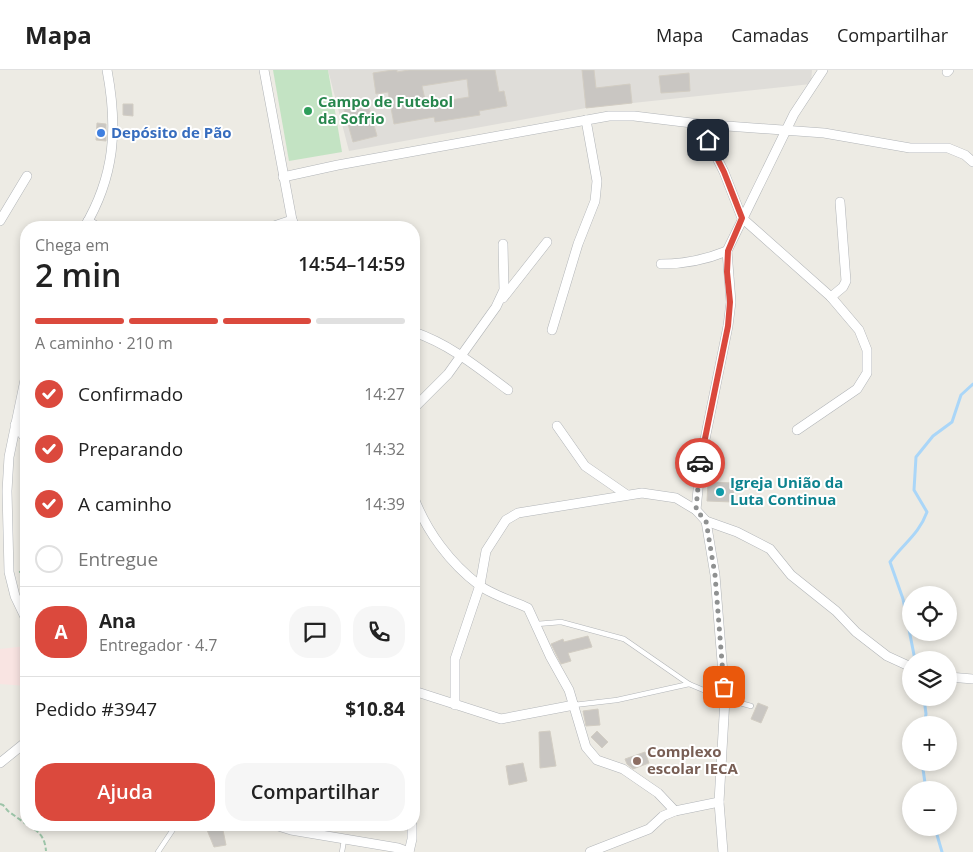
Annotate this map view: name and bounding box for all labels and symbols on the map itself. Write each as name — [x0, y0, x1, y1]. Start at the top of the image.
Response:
place label: Campo de Futebol da Sofrio — [318, 91, 453, 128]
marker: Campo de Futebol da Sofrio — [302, 105, 314, 117]
pin — [687, 119, 729, 161]
place label: Depósito de Pão — [111, 122, 232, 142]
marker: Depósito de Pão — [95, 127, 107, 139]
courier — [675, 438, 725, 488]
place label: Igreja União da Luta Continua — [730, 472, 843, 509]
marker: Igreja União da Luta Continua — [714, 486, 726, 498]
pin — [703, 666, 745, 708]
place label: Complexo escolar IECA — [647, 741, 739, 778]
marker: Complexo escolar IECA — [631, 755, 643, 767]

